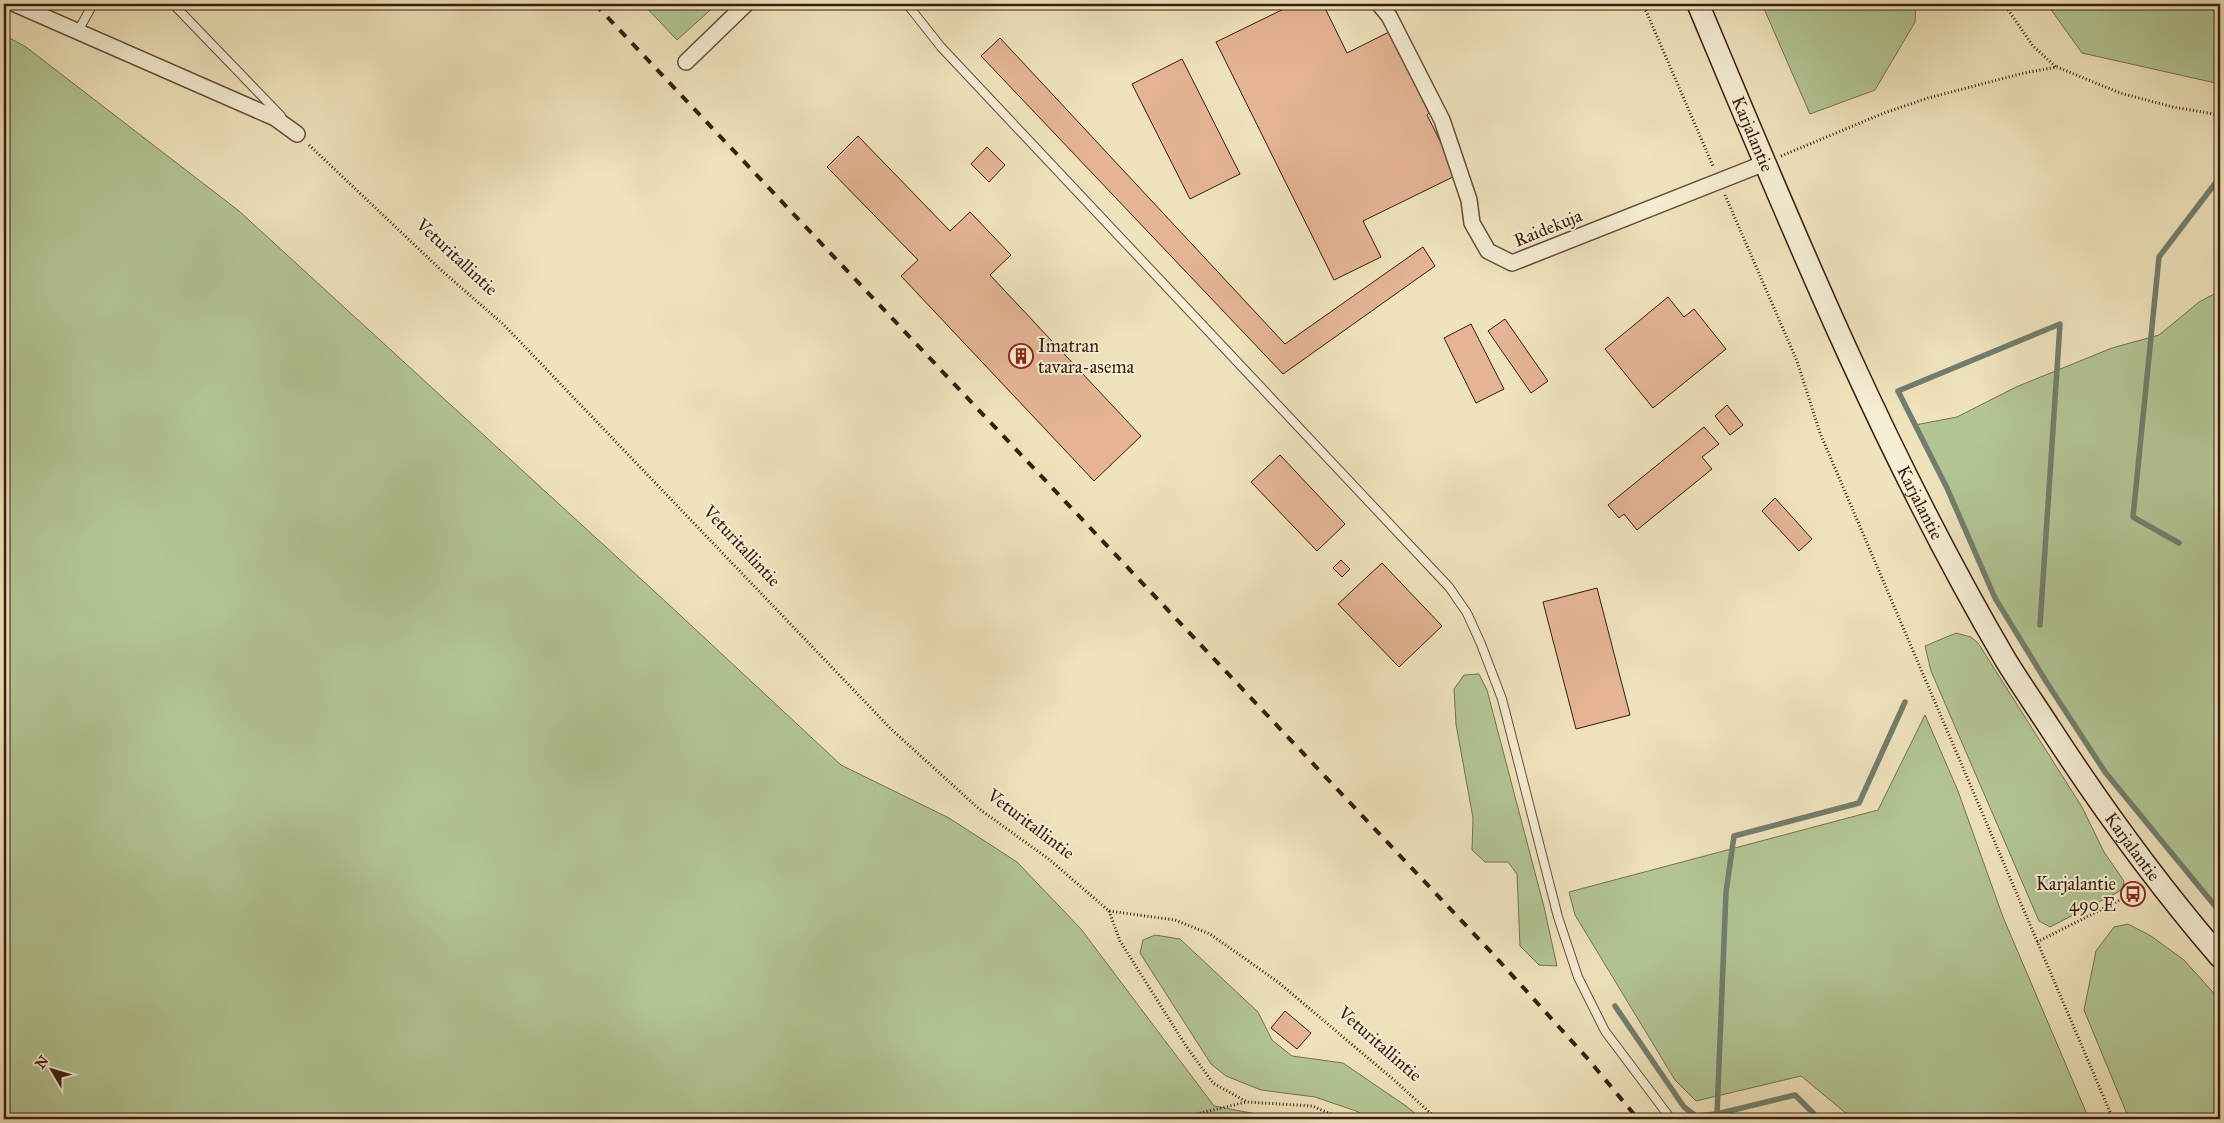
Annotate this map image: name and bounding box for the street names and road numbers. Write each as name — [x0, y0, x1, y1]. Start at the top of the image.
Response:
street label: Karjalantie — [1727, 93, 1778, 175]
street label: Raidekuja — [1511, 204, 1586, 252]
street label: Veturitallintie — [411, 213, 502, 300]
street label: Karjalantie — [1892, 462, 1948, 543]
street label: Veturitallintie — [698, 500, 785, 591]
street label: Veturitallintie — [982, 784, 1079, 864]
street label: Karjalantie — [2100, 808, 2165, 886]
street label: Veturitallintie — [1333, 1001, 1426, 1086]

